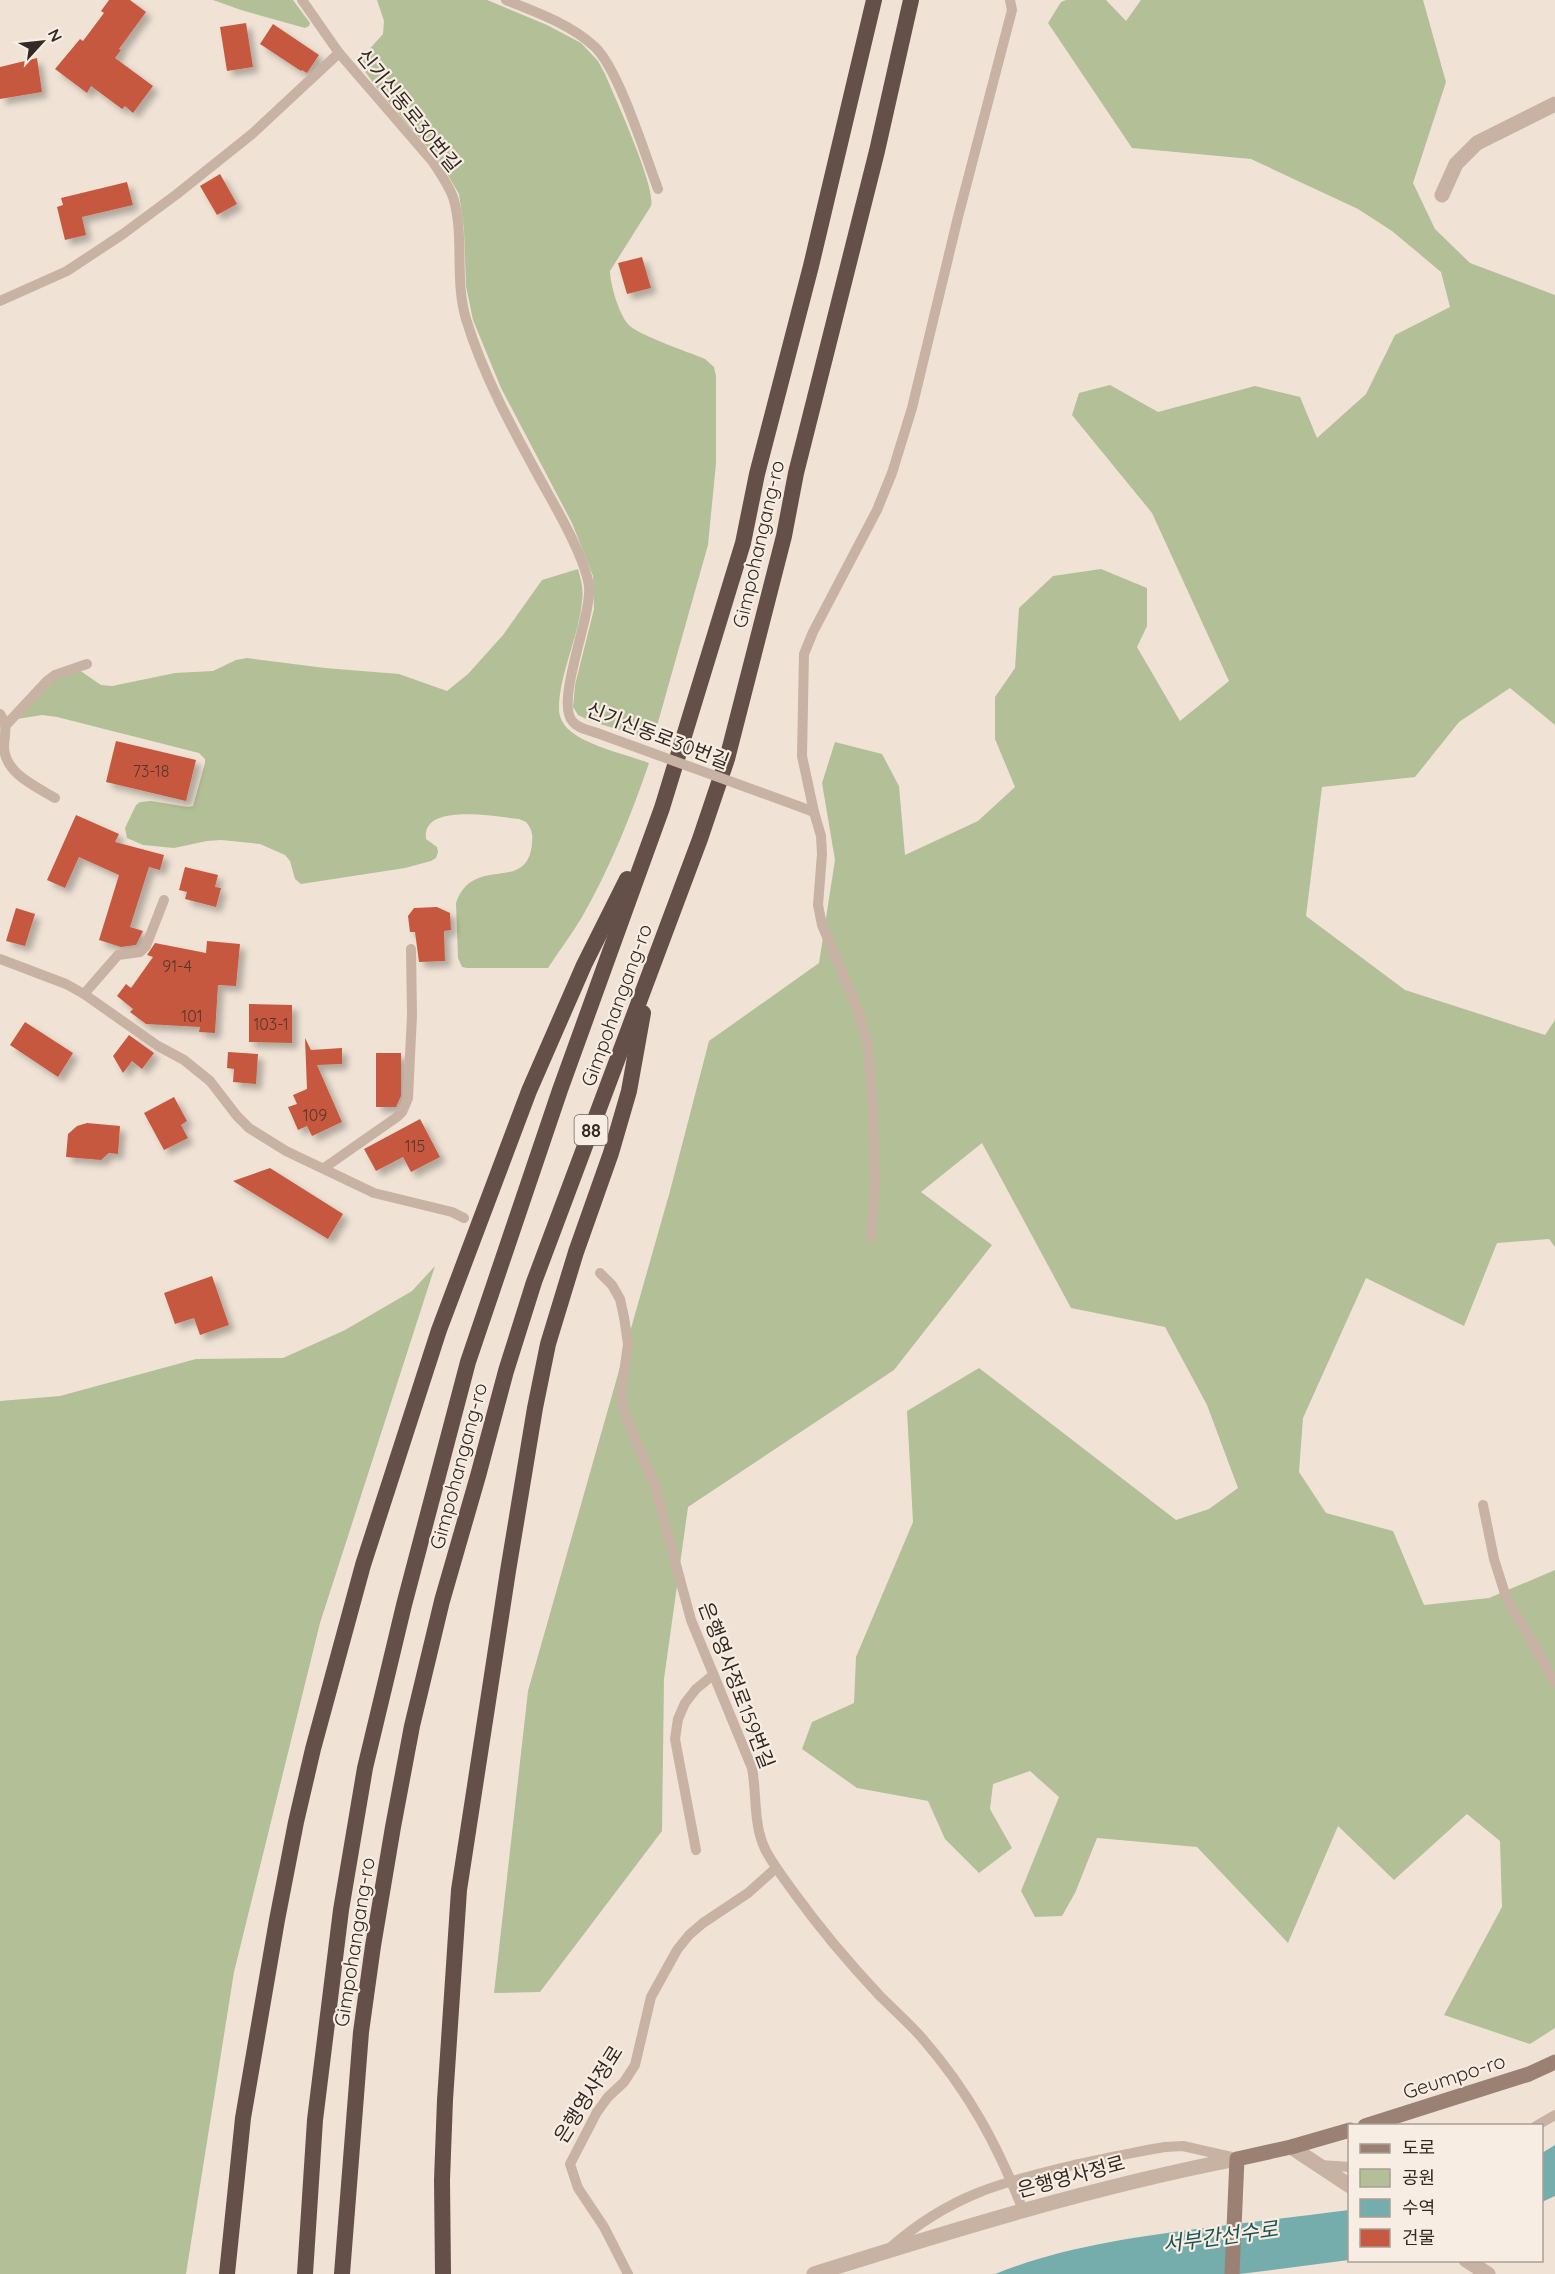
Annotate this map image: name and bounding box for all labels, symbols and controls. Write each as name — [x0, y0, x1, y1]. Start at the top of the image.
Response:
north arrow — [12, 12, 72, 72]
text: N — [44, 25, 67, 45]
street label: 신기신동로30번길 — [352, 43, 466, 177]
street label: Gimpohangang-ro — [727, 458, 789, 630]
street label: 신기신동로30번길 — [583, 696, 733, 774]
house number: 73-18 — [133, 761, 169, 781]
street label: Gimpohangang-ro — [575, 920, 657, 1090]
house number: 91-4 — [162, 956, 192, 976]
house number: 101 — [181, 1006, 203, 1026]
house number: 103-1 — [253, 1014, 289, 1034]
house number: 109 — [303, 1105, 327, 1125]
road number: 88 — [574, 1115, 608, 1145]
house number: 115 — [405, 1136, 425, 1156]
street label: Gimpohangang-ro — [424, 1380, 492, 1552]
street label: 은행영사정로159번길 — [694, 1598, 780, 1772]
street label: Gimpohangang-ro — [328, 1855, 380, 2029]
street label: 은행영사정로 — [548, 2041, 628, 2147]
street label: Geumpo-ro — [1400, 2048, 1508, 2104]
legend — [1348, 2124, 1543, 2262]
text: 도로 — [1402, 2136, 1435, 2159]
street label: 은행영사정로 — [1014, 2150, 1128, 2202]
text: 공원 — [1402, 2166, 1435, 2189]
text: 수역 — [1402, 2196, 1435, 2219]
water label: 서부간선수로 — [1161, 2215, 1281, 2257]
text: 건물 — [1402, 2226, 1435, 2249]

